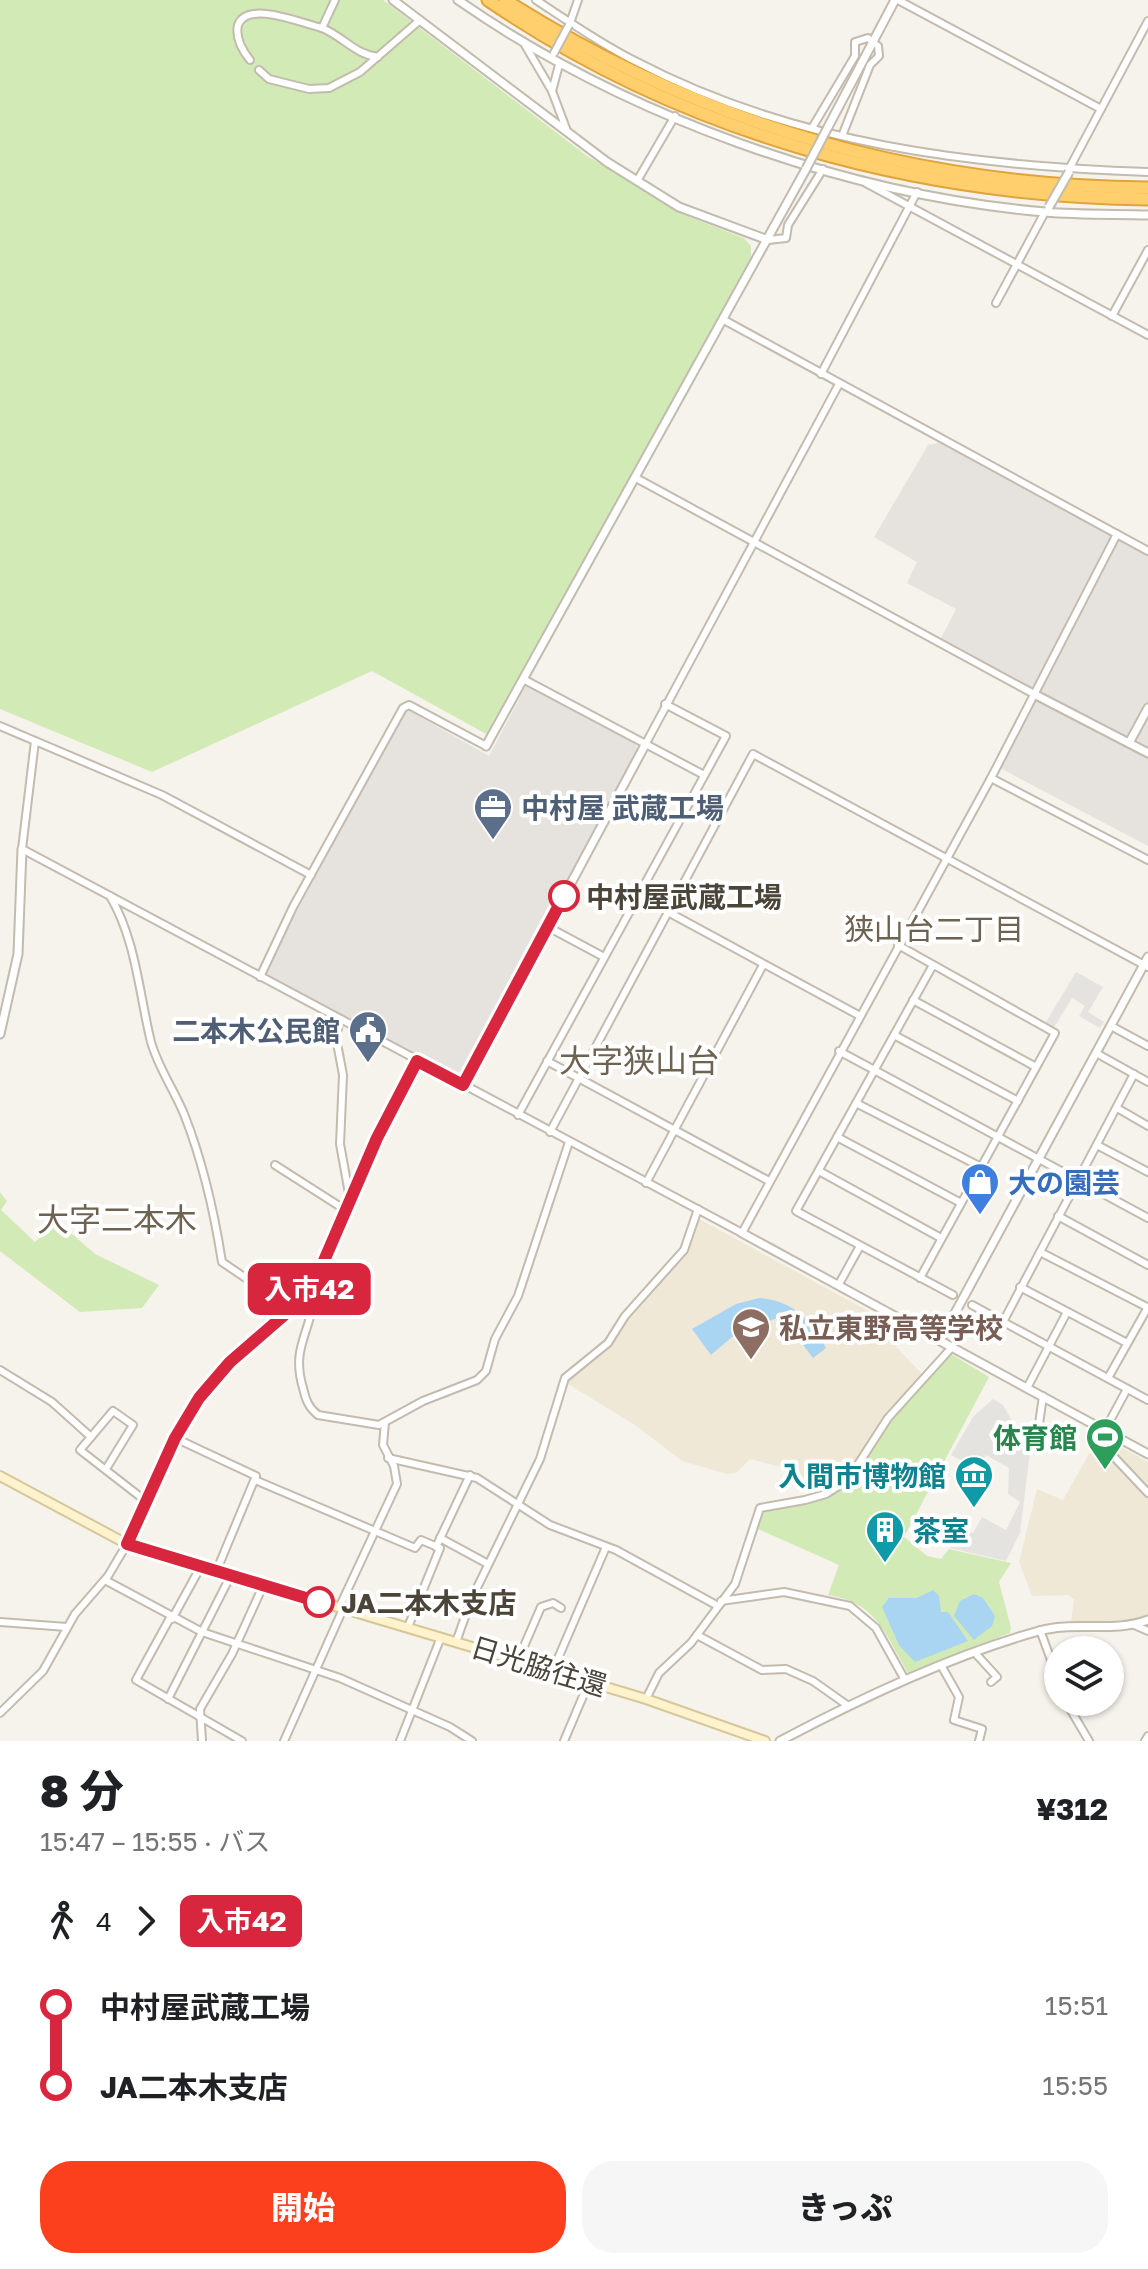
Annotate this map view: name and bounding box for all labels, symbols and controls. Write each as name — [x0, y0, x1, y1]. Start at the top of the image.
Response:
office icon: 中村屋 武蔵工場 — [472, 786, 514, 841]
place label: 中村屋 武蔵工場 — [521, 791, 724, 824]
place label: 中村屋武蔵工場 — [586, 880, 782, 913]
marker: 中村屋武蔵工場 — [549, 881, 579, 911]
district label: 狭山台二丁目 — [844, 911, 1024, 947]
public building icon: 二本木公民館 — [347, 1009, 389, 1064]
place label: 二本木公民館 — [172, 1014, 340, 1047]
district label: 大字狭山台 — [559, 1041, 719, 1079]
shop icon: 大の園芸 — [959, 1161, 1001, 1216]
place label: 大の園芸 — [1008, 1166, 1120, 1199]
district label: 大字二本木 — [37, 1200, 197, 1238]
line badge: 入市42 — [253, 1263, 365, 1315]
text: 入市42 — [264, 1272, 354, 1305]
school or university icon: 私立東野高等学校 — [730, 1306, 772, 1361]
place label: 私立東野高等学校 — [779, 1311, 1003, 1344]
sports icon: 体育館 — [1084, 1416, 1126, 1471]
place label: 体育館 — [993, 1421, 1077, 1454]
museum icon: 入間市博物館 — [953, 1454, 995, 1509]
place label: 入間市博物館 — [778, 1459, 946, 1492]
building icon: 茶室 — [864, 1509, 906, 1564]
place label: 茶室 — [913, 1514, 969, 1547]
place label: JA二本木支店 — [341, 1586, 516, 1619]
marker: JA二本木支店 — [304, 1587, 334, 1617]
street label: 日光脇往還 — [467, 1630, 611, 1702]
map controls — [1044, 1636, 1124, 1716]
button: layers — [1044, 1636, 1124, 1716]
text: 8 分 — [40, 1764, 124, 1817]
text: ¥312 — [1036, 1791, 1108, 1827]
text: 15:47 – 15:55 · バス — [40, 1826, 270, 1857]
icon: walk — [40, 1899, 84, 1943]
icon: forward — [124, 1899, 168, 1943]
text: 入市42 — [196, 1904, 286, 1937]
text: 4 — [96, 1906, 112, 1937]
text: 中村屋武蔵工場 — [100, 1989, 310, 2025]
text: 15:51 — [1045, 1990, 1108, 2021]
text: JA二本木支店 — [100, 2069, 288, 2105]
text: 15:55 — [1042, 2070, 1108, 2101]
button: 開始 — [40, 2161, 566, 2253]
button: きっぷ — [582, 2161, 1108, 2253]

